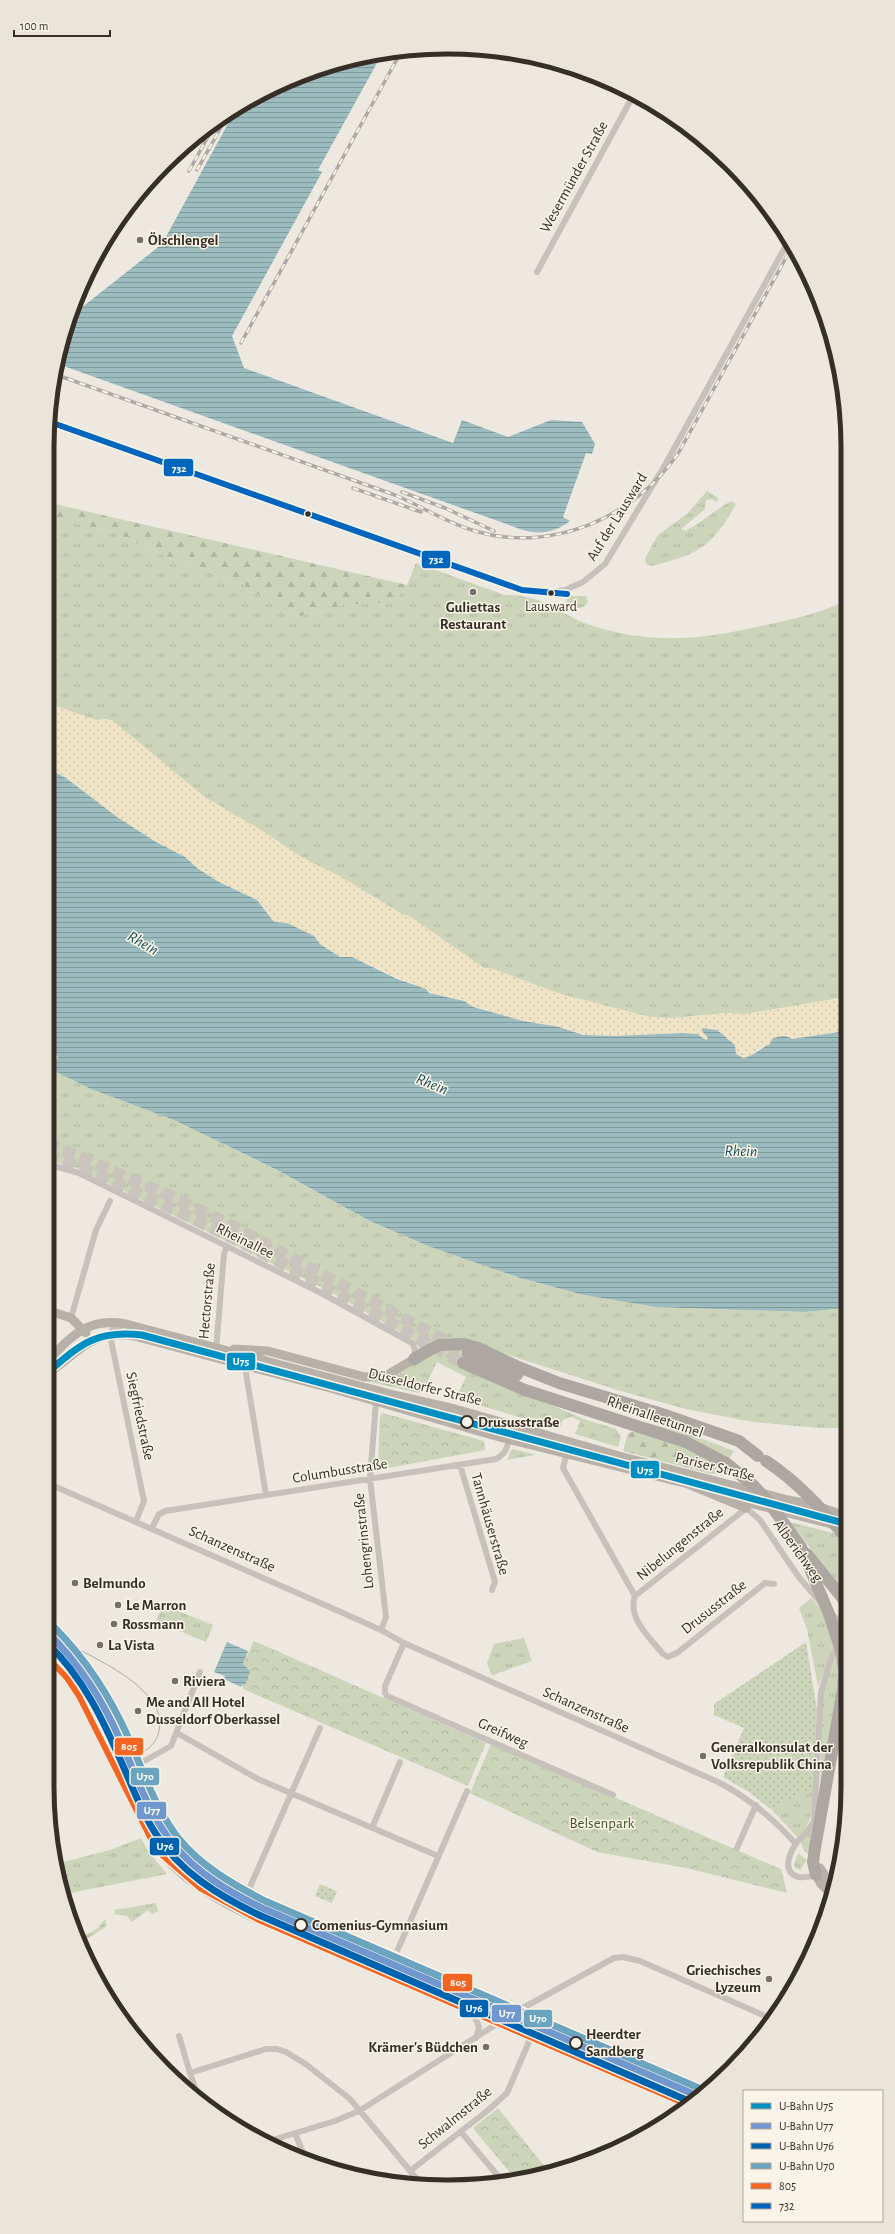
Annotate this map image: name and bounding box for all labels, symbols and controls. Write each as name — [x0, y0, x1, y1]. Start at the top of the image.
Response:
scale bar — [14, 12, 110, 38]
text: 100 m — [20, 20, 48, 32]
street label: Wesermünder Straße — [537, 119, 611, 235]
place label: Ölschlengel — [148, 232, 218, 248]
marker: Ölschlengel — [135, 235, 145, 245]
line badge: 732 — [163, 458, 194, 477]
text: 732 — [172, 463, 186, 474]
street label: Auf der Lausward — [584, 470, 650, 564]
unlabelled marker — [303, 509, 313, 519]
line badge: 732 — [421, 550, 451, 569]
text: 732 — [429, 554, 443, 565]
marker: Guliettas Restaurant — [468, 587, 478, 597]
marker: Lausward — [546, 588, 556, 598]
place label: Guliettas Restaurant — [440, 600, 506, 632]
place label: Lausward — [525, 600, 577, 614]
water label: Rhein — [125, 928, 161, 958]
water label: Rhein — [414, 1070, 450, 1098]
water label: Rhein — [724, 1143, 758, 1159]
street label: Rheinallee — [214, 1221, 276, 1261]
street label: Hectorstraße — [196, 1262, 218, 1340]
line badge: U75 — [226, 1352, 256, 1371]
text: U75 — [233, 1356, 250, 1367]
street label: Düsseldorfer Straße — [367, 1366, 483, 1408]
street label: Siegfriedstraße — [123, 1371, 157, 1461]
street label: Rheinalleetunnel — [605, 1394, 705, 1440]
marker: Drususstraße — [460, 1415, 474, 1429]
place label: Drususstraße — [478, 1415, 559, 1430]
street label: Pariser Straße — [674, 1450, 756, 1484]
street label: Columbusstraße — [291, 1456, 389, 1486]
line badge: U75 — [630, 1460, 660, 1479]
text: U75 — [637, 1465, 654, 1476]
street label: Tannhäuserstraße — [468, 1471, 512, 1577]
street label: Lohengrinstraße — [351, 1492, 377, 1590]
street label: Nibelungenstraße — [634, 1505, 726, 1583]
street label: Alberichweg — [771, 1517, 826, 1585]
street label: Schanzenstraße — [187, 1523, 277, 1575]
place label: Belmundo — [83, 1576, 146, 1591]
street label: Drususstraße — [679, 1577, 749, 1637]
marker: Belmundo — [70, 1578, 80, 1588]
place label: Le Marron — [126, 1598, 186, 1613]
marker: Le Marron — [113, 1600, 123, 1610]
place label: Rossmann — [122, 1617, 184, 1632]
marker: Rossmann — [109, 1619, 119, 1629]
place label: La Vista — [108, 1638, 155, 1653]
marker: La Vista — [95, 1640, 105, 1650]
place label: Riviera — [183, 1674, 226, 1689]
marker: Riviera — [170, 1676, 180, 1686]
street label: Schanzenstraße — [541, 1684, 631, 1736]
place label: Me and All Hotel Dusseldorf Oberkassel — [146, 1695, 280, 1727]
marker: Me and All Hotel Dusseldorf Oberkassel — [133, 1706, 143, 1716]
street label: Greifweg — [476, 1715, 531, 1751]
line badge: 805 — [114, 1737, 144, 1756]
place label: Generalkonsulat der Volksrepublik China — [711, 1740, 834, 1772]
text: 805 — [121, 1741, 137, 1752]
marker: Generalkonsulat der Volksrepublik China — [698, 1751, 708, 1761]
line badge: U70 — [130, 1767, 160, 1786]
text: U70 — [136, 1771, 154, 1782]
line badge: U77 — [136, 1801, 167, 1820]
text: U77 — [144, 1805, 161, 1816]
park label: Belsenpark — [570, 1816, 635, 1831]
line badge: U76 — [149, 1837, 180, 1856]
text: U76 — [156, 1841, 174, 1852]
marker: Comenius-Gymnasium — [294, 1918, 308, 1932]
place label: Comenius-Gymnasium — [312, 1918, 448, 1933]
place label: Griechisches Lyzeum — [686, 1963, 761, 1995]
line badge: 805 — [442, 1973, 473, 1992]
marker: Griechisches Lyzeum — [764, 1974, 774, 1984]
text: 805 — [450, 1977, 466, 1988]
line badge: U76 — [459, 1999, 489, 2018]
text: U76 — [465, 2003, 483, 2014]
line badge: U77 — [491, 2004, 522, 2023]
text: U77 — [499, 2008, 516, 2019]
line badge: U70 — [523, 2009, 553, 2028]
text: U70 — [529, 2013, 547, 2024]
place label: Heerdter Sandberg — [586, 2027, 644, 2059]
marker: Heerdter Sandberg — [569, 2036, 583, 2050]
place label: Krämer's Büdchen — [368, 2040, 478, 2055]
marker: Krämer's Büdchen — [481, 2042, 491, 2052]
street label: Schwalmstraße — [415, 2084, 495, 2152]
legend — [743, 2090, 883, 2222]
text: U-Bahn U75 — [779, 2100, 833, 2112]
text: U-Bahn U77 — [779, 2120, 833, 2132]
text: U-Bahn U76 — [779, 2140, 834, 2152]
text: U-Bahn U70 — [779, 2160, 835, 2172]
text: 805 — [779, 2180, 796, 2192]
text: 732 — [779, 2200, 795, 2212]

